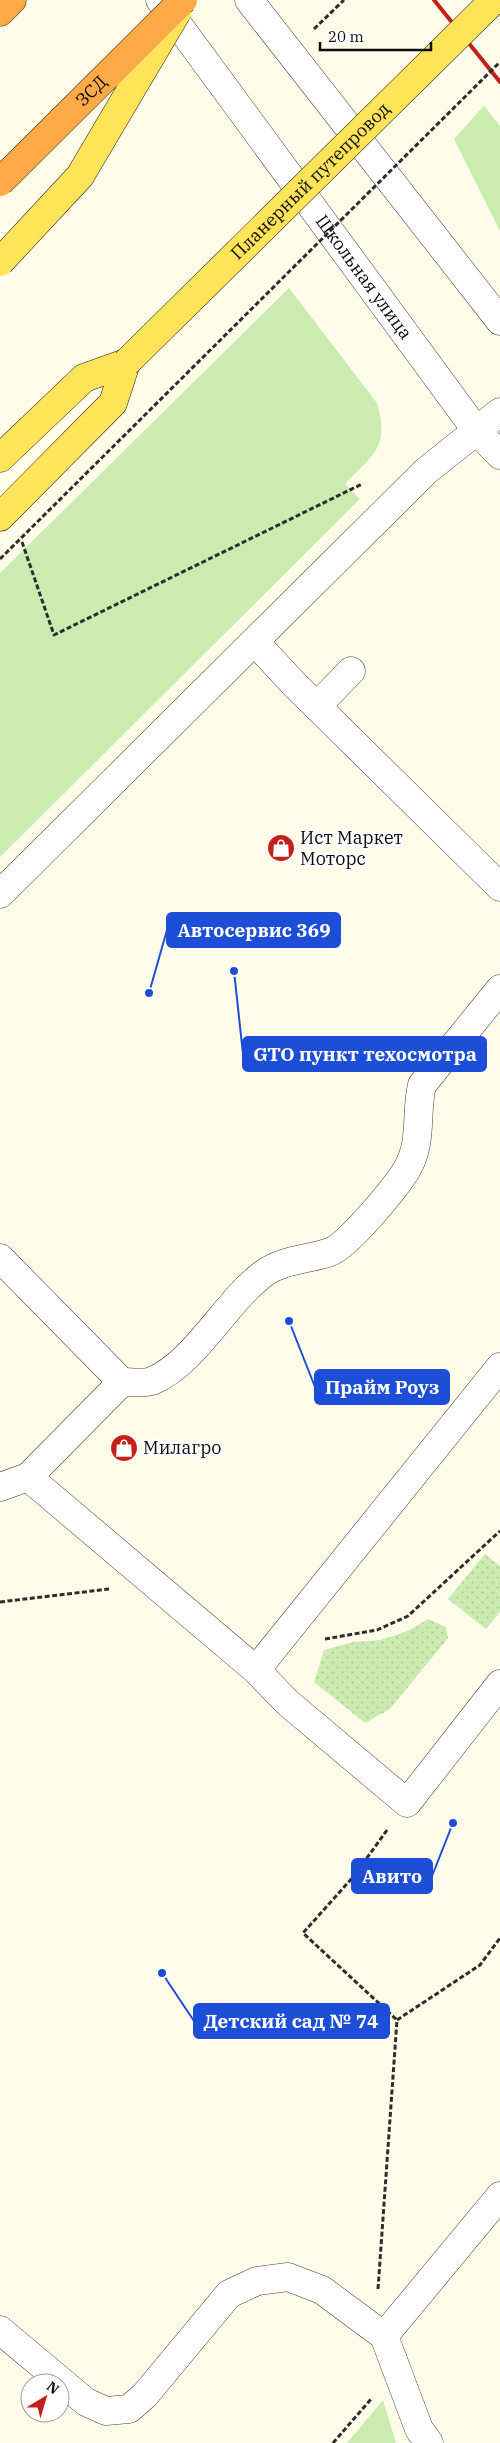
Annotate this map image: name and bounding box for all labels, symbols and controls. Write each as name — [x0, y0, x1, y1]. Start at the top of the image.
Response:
scale bar — [320, 20, 431, 52]
text: 20 m — [328, 27, 364, 46]
street label: ЗСД — [71, 70, 112, 111]
street label: Планерный путепровод — [225, 97, 395, 264]
street label: Школьная улица — [311, 210, 418, 344]
place label: Ист Маркет Моторс — [300, 826, 403, 870]
shop icon: Ист Маркет Моторс — [266, 833, 296, 863]
callout: Автосервис 369 — [167, 913, 340, 947]
text: Автосервис 369 — [177, 918, 331, 942]
callout: GTO пункт техосмотра — [243, 1037, 486, 1071]
text: GTO пункт техосмотра — [253, 1042, 477, 1066]
callout: Прайм Роуз — [315, 1370, 449, 1404]
text: Прайм Роуз — [325, 1375, 439, 1399]
shop icon: Милагро — [109, 1433, 139, 1463]
place label: Милагро — [143, 1436, 221, 1459]
callout: Авито — [352, 1859, 432, 1893]
text: Авито — [362, 1864, 422, 1888]
callout: Детский сад № 74 — [194, 2004, 389, 2038]
text: Детский сад № 74 — [204, 2009, 378, 2033]
north arrow — [20, 2373, 70, 2423]
text: N — [43, 2377, 63, 2398]

